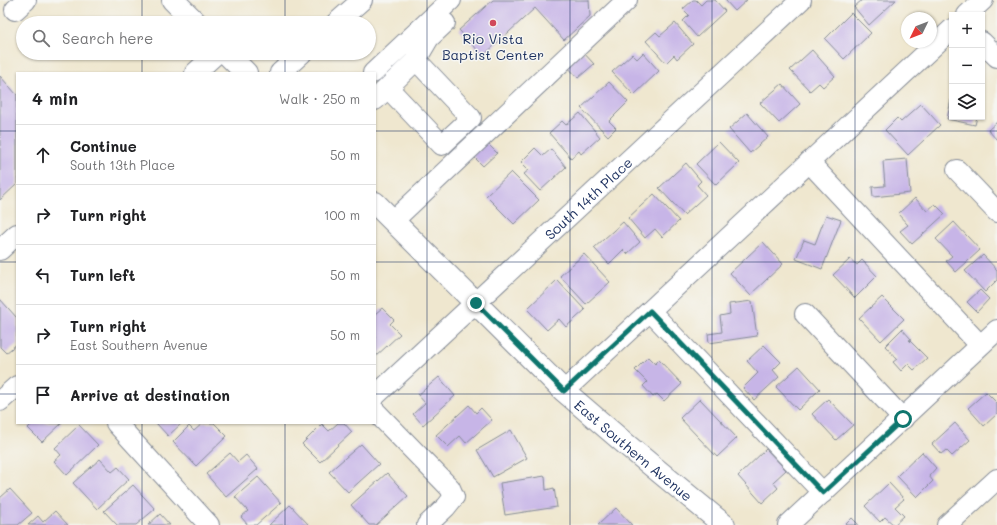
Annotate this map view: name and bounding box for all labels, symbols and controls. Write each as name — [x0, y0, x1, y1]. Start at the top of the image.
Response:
north arrow — [901, 12, 937, 48]
map controls — [949, 12, 985, 120]
button: + — [949, 12, 985, 48]
search box — [16, 16, 376, 60]
marker: Rio Vista Baptist Center — [488, 18, 498, 28]
icon: search — [30, 27, 52, 49]
text: Search here — [62, 28, 153, 48]
place label: Rio Vista Baptist Center — [442, 29, 544, 64]
button: − — [949, 48, 985, 84]
button: layers — [949, 84, 985, 120]
text: 4 min — [32, 87, 78, 109]
text: Walk · 250 m — [279, 90, 360, 107]
text: Continue — [70, 136, 137, 156]
icon: ahead — [32, 144, 54, 166]
text: 50 m — [330, 146, 360, 163]
street label: South 14th Place — [540, 152, 636, 243]
text: South 13th Place — [70, 156, 175, 173]
icon: right — [32, 204, 54, 226]
text: Turn right — [70, 205, 147, 225]
text: 100 m — [324, 206, 360, 223]
icon: left — [32, 264, 54, 286]
text: Turn left — [70, 265, 135, 285]
text: 50 m — [330, 266, 360, 283]
route end — [467, 294, 485, 312]
text: Turn right — [70, 316, 147, 336]
icon: right — [32, 324, 54, 346]
text: 50 m — [330, 326, 360, 343]
text: East Southern Avenue — [70, 336, 208, 353]
icon: arrive — [32, 384, 54, 406]
text: Arrive at destination — [70, 385, 230, 405]
street label: East Southern Avenue — [571, 395, 697, 505]
route start — [894, 410, 912, 428]

